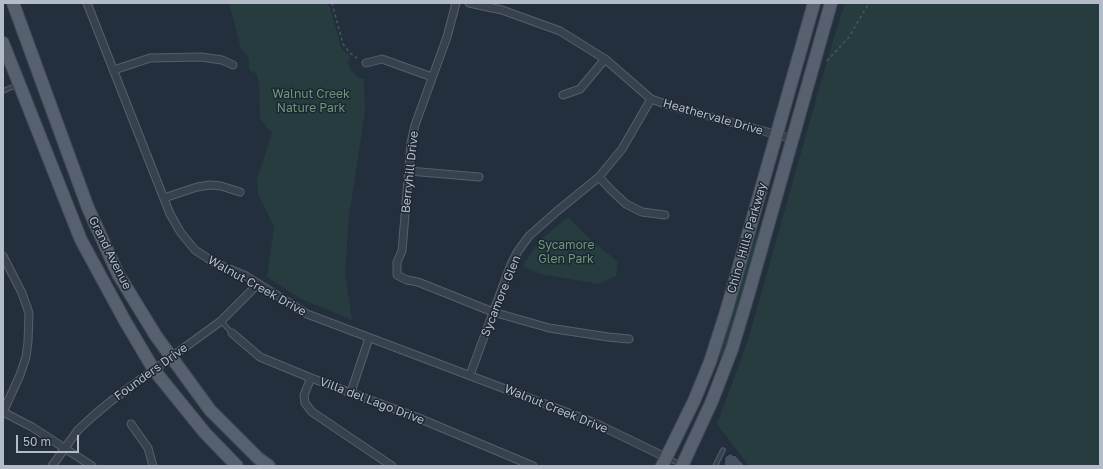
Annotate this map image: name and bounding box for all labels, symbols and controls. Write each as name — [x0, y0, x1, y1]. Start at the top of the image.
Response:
park label: Walnut Creek Nature Park — [272, 87, 350, 115]
street label: Heathervale Drive — [661, 96, 765, 138]
street label: Berryhill Drive — [399, 130, 421, 214]
street label: Chino Hills Parkway — [724, 181, 770, 295]
street label: Grand Avenue — [85, 214, 135, 292]
park label: Sycamore Glen Park — [538, 238, 594, 266]
street label: Walnut Creek Drive — [205, 253, 309, 319]
street label: Sycamore Glen — [478, 253, 524, 339]
street label: Founders Drive — [112, 341, 190, 403]
street label: Villa del Lago Drive — [318, 374, 426, 428]
street label: Walnut Creek Drive — [502, 382, 610, 436]
scale bar — [18, 427, 81, 453]
text: 50 m — [23, 434, 51, 449]

